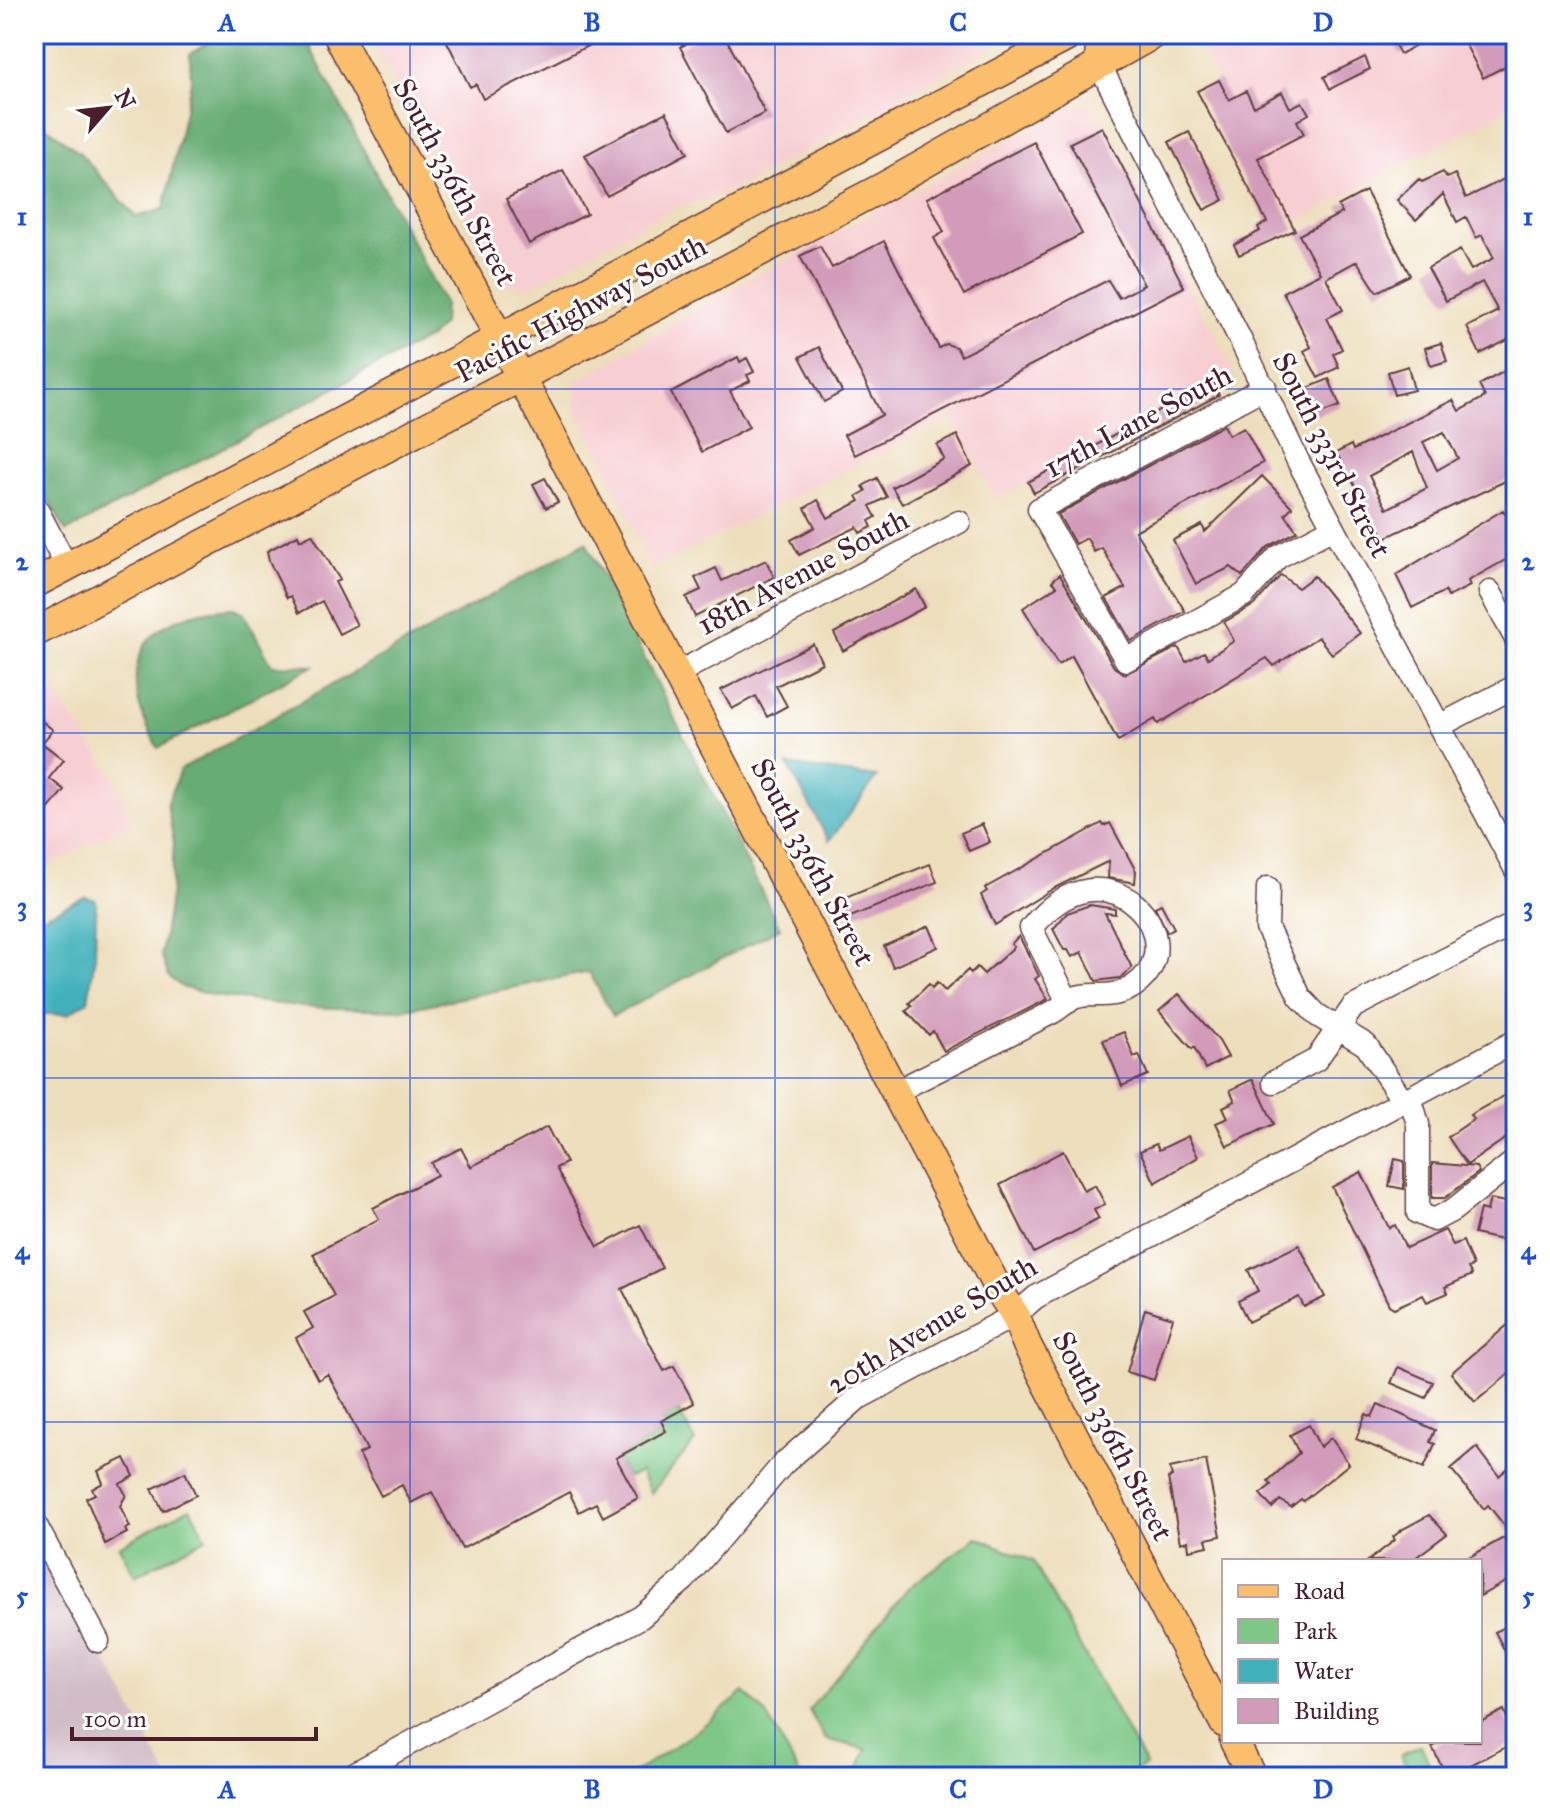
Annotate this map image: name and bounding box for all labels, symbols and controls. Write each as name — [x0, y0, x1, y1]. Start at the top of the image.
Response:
text: A — [216, 6, 236, 38]
text: B — [583, 6, 601, 38]
text: C — [949, 6, 967, 38]
text: D — [1313, 6, 1333, 38]
north arrow — [68, 68, 148, 148]
street label: South 336th Street — [385, 72, 525, 292]
text: N — [109, 84, 142, 114]
text: 1 — [17, 200, 27, 232]
text: 1 — [1523, 200, 1533, 232]
street label: Pacific Highway South — [449, 227, 713, 391]
street label: South 333rd Street — [1265, 346, 1399, 564]
street label: 17th Lane South — [1038, 356, 1238, 486]
street label: 18th Avenue South — [691, 501, 915, 643]
text: 2 — [16, 545, 30, 577]
text: 2 — [1522, 545, 1536, 577]
street label: South 336th Street — [743, 752, 883, 972]
text: 3 — [17, 890, 27, 922]
text: 3 — [1523, 890, 1533, 922]
text: 4 — [15, 1234, 31, 1266]
text: 4 — [1521, 1234, 1537, 1266]
street label: 20th Avenue South — [821, 1248, 1044, 1402]
street label: South 336th Street — [1045, 1325, 1181, 1547]
legend — [1222, 1559, 1482, 1743]
text: Road — [1294, 1576, 1345, 1606]
text: 5 — [16, 1579, 29, 1611]
text: 5 — [1522, 1579, 1535, 1611]
text: Park — [1294, 1616, 1338, 1646]
text: Water — [1294, 1656, 1353, 1686]
scale bar — [72, 1691, 316, 1741]
text: Building — [1294, 1696, 1379, 1726]
text: 100 m — [84, 1704, 147, 1734]
text: A — [216, 1773, 236, 1805]
text: B — [583, 1773, 601, 1805]
text: C — [949, 1773, 967, 1805]
text: D — [1313, 1773, 1333, 1805]

